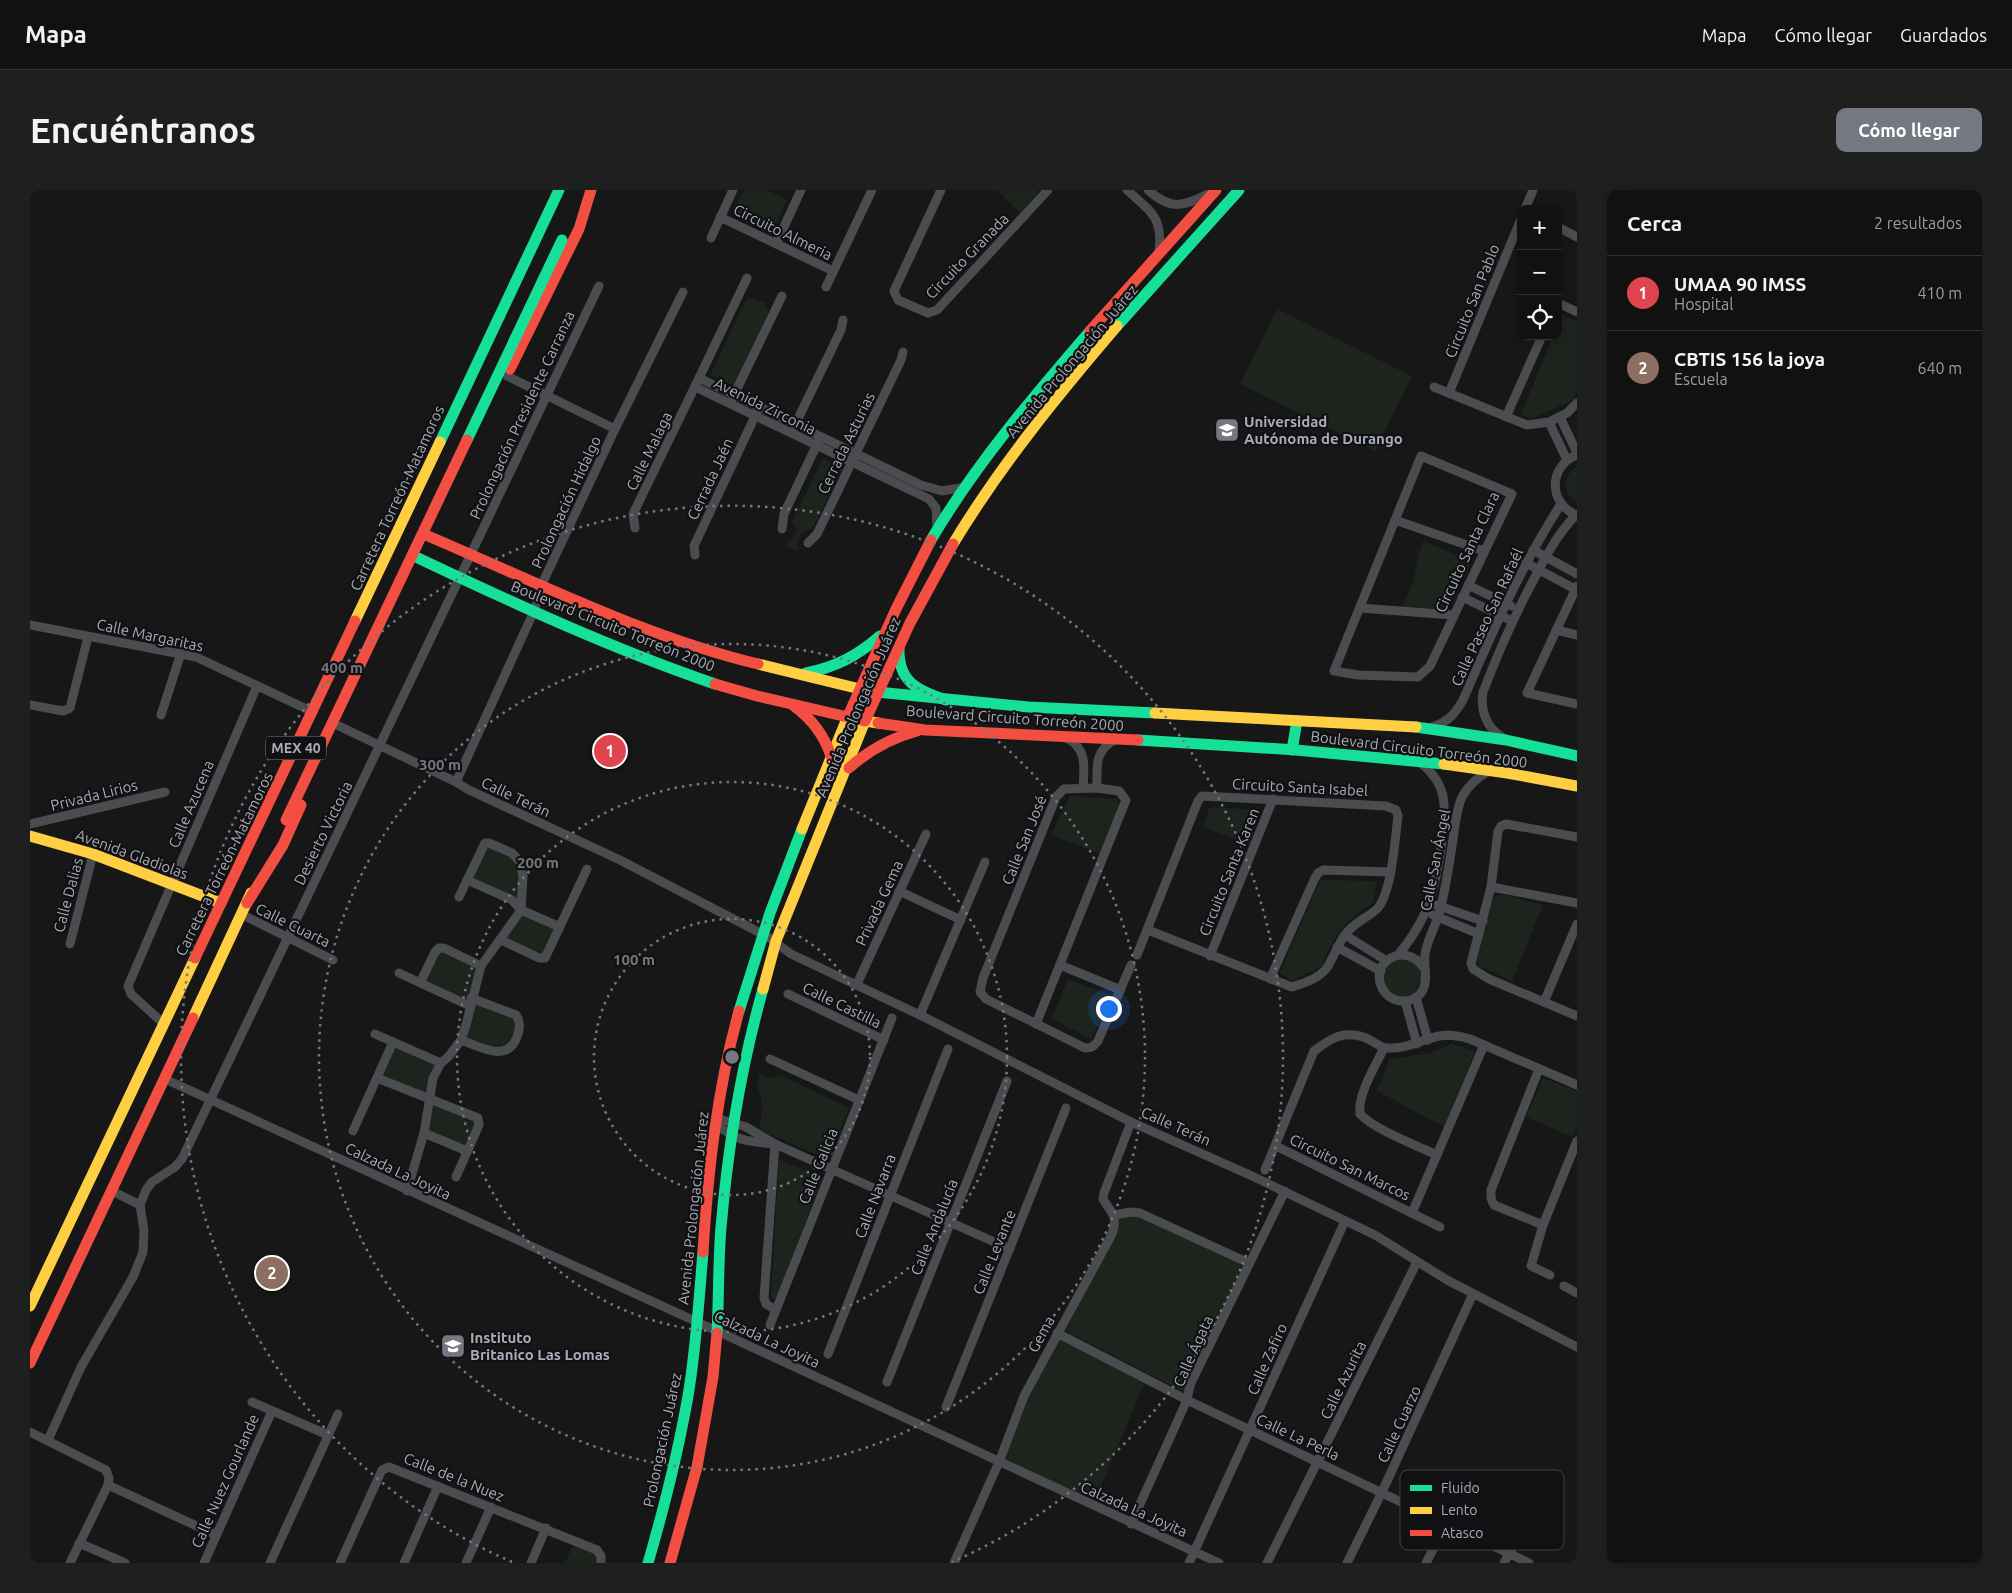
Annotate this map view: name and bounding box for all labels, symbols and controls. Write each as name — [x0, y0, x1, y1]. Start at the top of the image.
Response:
text: Mapa — [25, 21, 87, 48]
text: Mapa — [1702, 25, 1747, 45]
text: Cómo llegar — [1775, 25, 1872, 45]
text: Guardados — [1900, 25, 1987, 45]
button: Cómo llegar — [1836, 108, 1982, 152]
text: Encuéntranos — [30, 110, 256, 150]
street label: Circuito Almeria — [731, 201, 835, 263]
map controls — [1517, 205, 1562, 340]
button: + — [1517, 205, 1562, 250]
street label: Circuito Granada — [922, 210, 1012, 302]
text: Cerca — [1627, 211, 1682, 235]
text: 2 resultados — [1874, 214, 1962, 232]
street label: Circuito San Pablo — [1441, 242, 1503, 360]
button: − — [1517, 250, 1562, 295]
text: UMAA 90 IMSS — [1674, 273, 1806, 295]
street label: Avenida Prolongación Juárez — [1003, 281, 1141, 441]
text: 1 — [1638, 284, 1648, 302]
text: 410 m — [1917, 284, 1962, 302]
button: locate — [1517, 295, 1562, 340]
text: Hospital — [1674, 295, 1733, 313]
street label: Prolongación Presidente Carranza — [466, 308, 578, 522]
text: CBTIS 156 la joya — [1674, 348, 1825, 370]
text: 2 — [1638, 359, 1648, 377]
text: 640 m — [1917, 359, 1962, 377]
text: Escuela — [1674, 370, 1728, 388]
street label: Avenida Zirconia — [711, 374, 819, 438]
street label: Cerrada Asturias — [814, 389, 878, 497]
street label: Carretera Torreón-Matamoros — [347, 403, 447, 593]
street label: Calle Malaga — [623, 409, 675, 493]
place label: Universidad Autónoma de Durango — [1244, 413, 1403, 447]
school or university icon: Universidad Autónoma de Durango — [1214, 417, 1240, 443]
street label: Prolongación Hidalgo — [528, 433, 604, 571]
street label: Cerrada Jaén — [684, 435, 736, 523]
street label: Circuito Santa Clara — [1432, 489, 1502, 615]
street label: Calle Paseo San Rafaél — [1448, 545, 1526, 689]
street label: Boulevard Circuito Torreón 2000 — [509, 577, 717, 675]
street label: Avenida Prolongación Juárez — [812, 614, 904, 800]
street label: Calle Margaritas — [95, 615, 205, 655]
text: 400 m — [321, 659, 363, 676]
street label: Boulevard Circuito Torreón 2000 — [905, 702, 1125, 734]
street label: Boulevard Circuito Torreón 2000 — [1310, 727, 1528, 771]
pin: 1 — [594, 732, 626, 770]
road number: MEX 40 — [266, 736, 326, 760]
text: 300 m — [419, 756, 461, 773]
street label: Calle Azucena — [165, 758, 217, 850]
street label: Carretera Torreón-Matamoros — [172, 769, 276, 959]
street label: Calle Terán — [479, 774, 553, 820]
street label: Circuito Santa Isabel — [1232, 775, 1368, 799]
street label: Privada Lirios — [49, 776, 139, 814]
street label: Desierto Victoria — [291, 778, 355, 888]
street label: Calle San José — [998, 793, 1050, 887]
street label: Circuito Santa Karen — [1196, 806, 1262, 938]
street label: Calle San Ángel — [1417, 808, 1453, 912]
street label: Avenida Gladiolas — [74, 826, 190, 882]
text: 200 m — [517, 854, 559, 871]
street label: Calle Dalias — [50, 856, 86, 934]
street label: Privada Gema — [852, 858, 906, 948]
street label: Calle Cuarta — [253, 900, 333, 950]
text: 100 m — [613, 951, 655, 968]
street label: Calle Castilla — [800, 979, 884, 1031]
your location — [1096, 996, 1122, 1022]
centre of rings — [723, 1048, 741, 1066]
street label: Calle Terán — [1139, 1103, 1213, 1149]
street label: Avenida Prolongación Juárez — [674, 1110, 712, 1305]
street label: Calle Galicia — [795, 1126, 841, 1206]
street label: Circuito San Marcos — [1287, 1130, 1413, 1204]
street label: Calzada La Joyita — [342, 1139, 454, 1203]
street label: Calle Navarra — [851, 1151, 899, 1241]
street label: Calle Andalucía — [907, 1176, 961, 1278]
street label: Calle Levante — [969, 1207, 1019, 1297]
pin: 2 — [256, 1254, 288, 1292]
street label: Calzada La Joyita — [711, 1307, 823, 1371]
street label: Gema — [1024, 1313, 1058, 1355]
street label: Calle Ágata — [1170, 1313, 1216, 1389]
street label: Calle Zafiro — [1244, 1321, 1290, 1397]
place label: Instituto Britanico Las Lomas — [470, 1329, 610, 1363]
school or university icon: Instituto Britanico Las Lomas — [440, 1333, 466, 1359]
street label: Calle Azurita — [1317, 1338, 1369, 1422]
street label: Prolongación Juárez — [639, 1371, 685, 1509]
street label: Calle Cuarzo — [1374, 1383, 1424, 1465]
street label: Calle La Perla — [1254, 1410, 1342, 1464]
street label: Calle Nuez Gourlande — [188, 1411, 262, 1551]
street label: Calle de la Nuez — [401, 1449, 507, 1505]
legend — [1400, 1470, 1564, 1550]
street label: Calzada La Joyita — [1078, 1478, 1190, 1540]
text: Fluido — [1441, 1480, 1480, 1496]
text: Lento — [1441, 1502, 1478, 1518]
text: Atasco — [1441, 1525, 1484, 1541]

